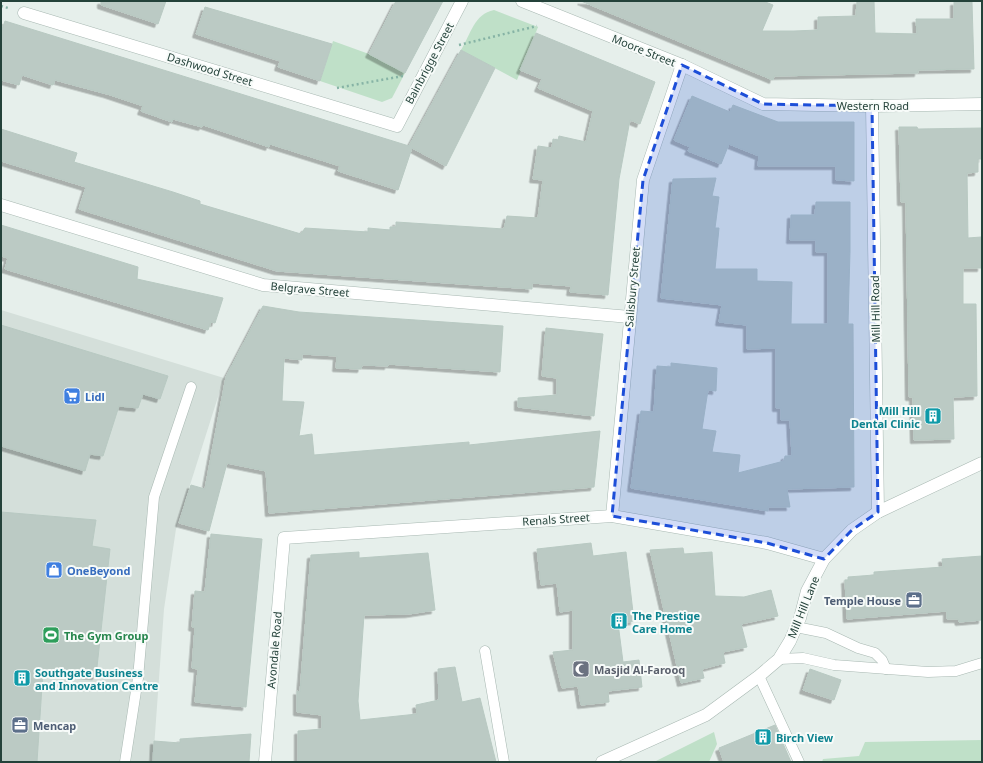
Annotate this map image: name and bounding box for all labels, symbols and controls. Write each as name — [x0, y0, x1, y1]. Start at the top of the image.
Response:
street label: Bainbrigge Street — [401, 20, 457, 106]
street label: Moore Street — [610, 30, 678, 70]
street label: Dashwood Street — [165, 49, 255, 89]
street label: Western Road — [837, 98, 909, 113]
street label: Salisbury Street — [621, 246, 643, 328]
street label: Mill Hill Road — [867, 275, 883, 343]
street label: Belgrave Street — [270, 278, 350, 300]
supermarket icon: Lidl — [62, 386, 82, 406]
place label: Lidl — [85, 389, 105, 404]
place label: Mill Hill Dental Clinic — [851, 403, 920, 431]
building icon: Mill Hill Dental Clinic — [923, 406, 943, 426]
street label: Renals Street — [522, 509, 590, 529]
shop icon: OneBeyond — [44, 560, 64, 580]
place label: OneBeyond — [67, 563, 130, 578]
street label: Mill Hill Lane — [784, 574, 822, 640]
office icon: Temple House — [904, 590, 924, 610]
place label: Temple House — [824, 593, 901, 608]
place label: The Prestige Care Home — [632, 608, 701, 636]
street label: Avondale Road — [263, 611, 285, 689]
building icon: The Prestige Care Home — [609, 611, 629, 631]
sports icon: The Gym Group — [41, 625, 61, 645]
place label: The Gym Group — [64, 628, 148, 643]
mosque icon: Masjid Al-Farooq — [571, 659, 591, 679]
place label: Masjid Al-Farooq — [594, 662, 685, 677]
place label: Southgate Business and Innovation Centre — [35, 665, 159, 693]
building icon: Southgate Business and Innovation Centre — [12, 668, 32, 688]
office icon: Mencap — [10, 715, 30, 735]
place label: Mencap — [33, 718, 76, 733]
building icon: Birch View — [753, 727, 773, 747]
place label: Birch View — [776, 730, 834, 745]

